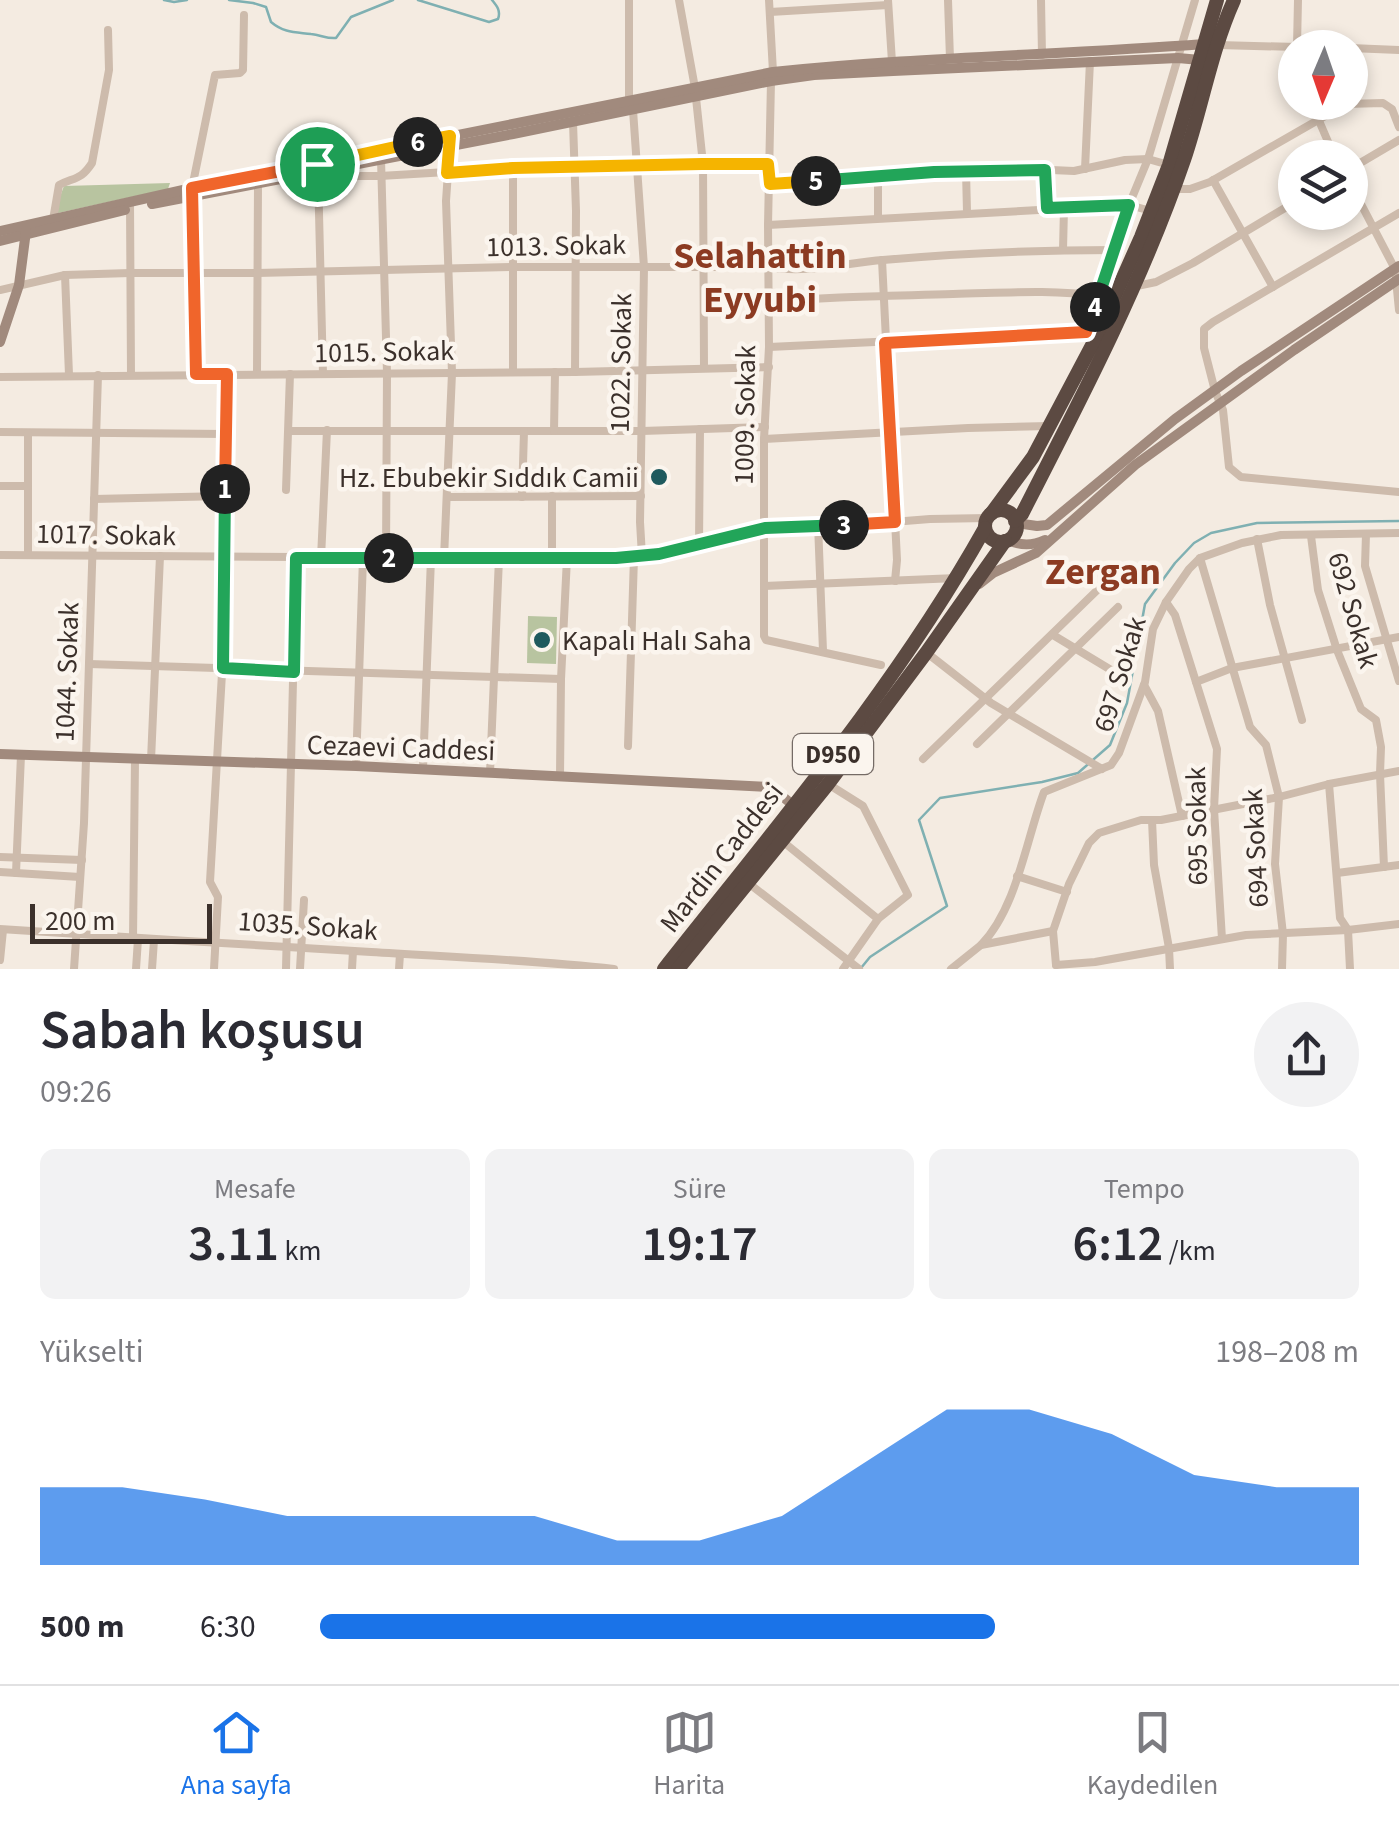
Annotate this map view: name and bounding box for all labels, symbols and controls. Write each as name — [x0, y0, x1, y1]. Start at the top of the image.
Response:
north arrow — [1278, 30, 1368, 120]
map controls — [1278, 30, 1368, 230]
pin: 6 — [393, 117, 443, 167]
pin — [275, 122, 360, 207]
text: 6 — [411, 122, 425, 162]
icon: arrive — [290, 137, 345, 192]
button: layers — [1278, 140, 1368, 230]
pin: 5 — [791, 156, 841, 206]
text: 5 — [809, 161, 823, 201]
street label: 1013. Sokak — [486, 225, 626, 267]
district label: Selahattin Eyyubi — [673, 229, 847, 327]
pin: 4 — [1070, 282, 1120, 332]
text: 4 — [1088, 287, 1102, 327]
street label: 1022. Sokak — [600, 293, 642, 433]
street label: 1015. Sokak — [314, 331, 454, 373]
street label: 1009. Sokak — [724, 345, 766, 485]
place label: Hz. Ebubekir Sıddık Camii — [339, 458, 639, 498]
pin: 1 — [200, 464, 250, 514]
marker: Hz. Ebubekir Sıddık Camii — [648, 466, 670, 488]
text: 1 — [218, 469, 232, 509]
pin: 3 — [819, 500, 869, 550]
text: 3 — [837, 505, 851, 545]
street label: 1017. Sokak — [36, 514, 176, 556]
pin: 2 — [364, 533, 414, 583]
text: 2 — [382, 538, 396, 578]
district label: Zergan — [1045, 545, 1161, 599]
street label: 692 Sokak — [1317, 548, 1389, 673]
street label: 1044. Sokak — [45, 601, 89, 743]
street label: 697 Sokak — [1083, 611, 1157, 737]
place label: Kapalı Halı Saha — [562, 621, 752, 661]
marker: Kapalı Halı Saha — [531, 629, 553, 651]
street label: Cezaevi Caddesi — [306, 725, 496, 771]
road number: D950 — [793, 734, 873, 774]
street label: 695 Sokak — [1176, 766, 1218, 886]
street label: Mardin Caddesi — [650, 774, 793, 941]
street label: 694 Sokak — [1233, 787, 1279, 908]
scale bar — [30, 899, 212, 944]
text: 200 m — [45, 901, 116, 941]
street label: 1035. Sokak — [237, 901, 379, 951]
text: Sabah koşusu — [40, 992, 365, 1070]
button: share — [1254, 1002, 1359, 1107]
text: 09:26 — [40, 1069, 112, 1115]
text: Mesafe — [214, 1169, 296, 1209]
text: Süre — [673, 1169, 726, 1209]
text: Tempo — [1104, 1169, 1185, 1209]
text: 3.11 — [188, 1209, 279, 1280]
text: 19:17 — [641, 1209, 758, 1280]
text: 6:12 — [1073, 1209, 1163, 1280]
text: km — [279, 1231, 322, 1271]
text: /km — [1163, 1231, 1216, 1271]
text: Yükselti — [40, 1329, 144, 1375]
text: 198–208 m — [1215, 1329, 1359, 1375]
text: 500 m — [40, 1604, 125, 1650]
text: 6:30 — [200, 1604, 256, 1650]
tab: Ana sayfa — [181, 1705, 292, 1805]
tab: Harita — [653, 1705, 725, 1805]
tab: Kaydedilen — [1087, 1705, 1218, 1805]

